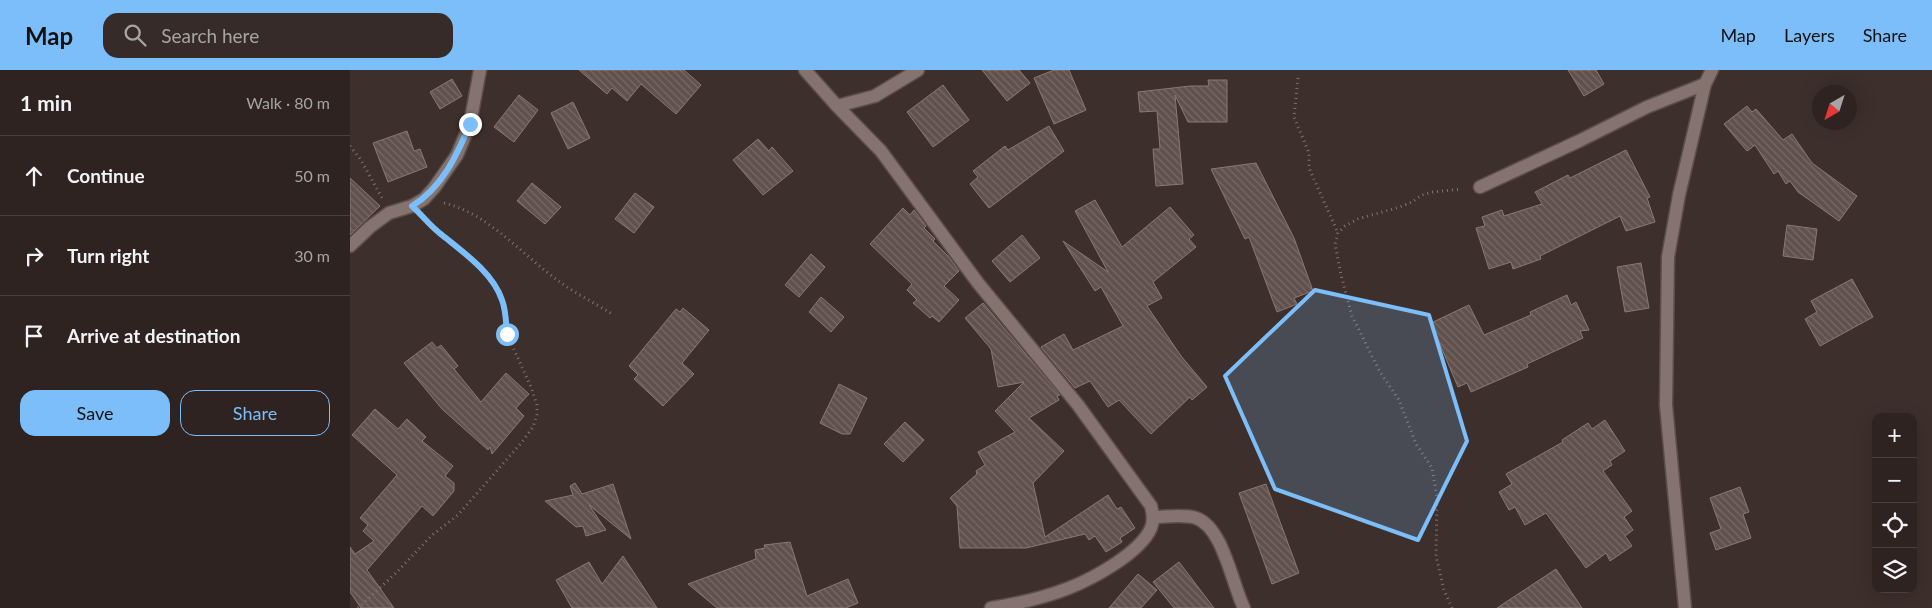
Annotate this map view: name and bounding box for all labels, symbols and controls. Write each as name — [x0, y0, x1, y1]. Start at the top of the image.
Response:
search box — [103, 13, 453, 58]
text: Map — [25, 21, 73, 50]
icon: search — [121, 21, 149, 49]
text: Search here — [161, 24, 259, 47]
text: Map — [1720, 24, 1756, 46]
text: Layers — [1784, 24, 1835, 46]
text: Share — [1863, 24, 1907, 46]
north arrow — [1812, 85, 1857, 130]
text: 1 min — [20, 90, 72, 115]
text: Walk · 80 m — [246, 93, 330, 112]
route end — [459, 113, 482, 136]
icon: ahead — [20, 162, 48, 190]
text: Continue — [67, 164, 145, 187]
text: 50 m — [294, 166, 330, 185]
icon: right — [20, 242, 48, 270]
text: Turn right — [67, 244, 149, 267]
text: 30 m — [294, 246, 330, 265]
icon: arrive — [20, 322, 48, 350]
route start — [496, 323, 519, 346]
text: Arrive at destination — [67, 324, 240, 347]
button: Save — [20, 390, 170, 436]
button: Share — [180, 390, 330, 436]
map controls — [1872, 413, 1917, 593]
button: + — [1872, 413, 1917, 458]
button: − — [1872, 458, 1917, 503]
button: locate — [1872, 503, 1917, 548]
button: layers — [1872, 548, 1917, 593]

